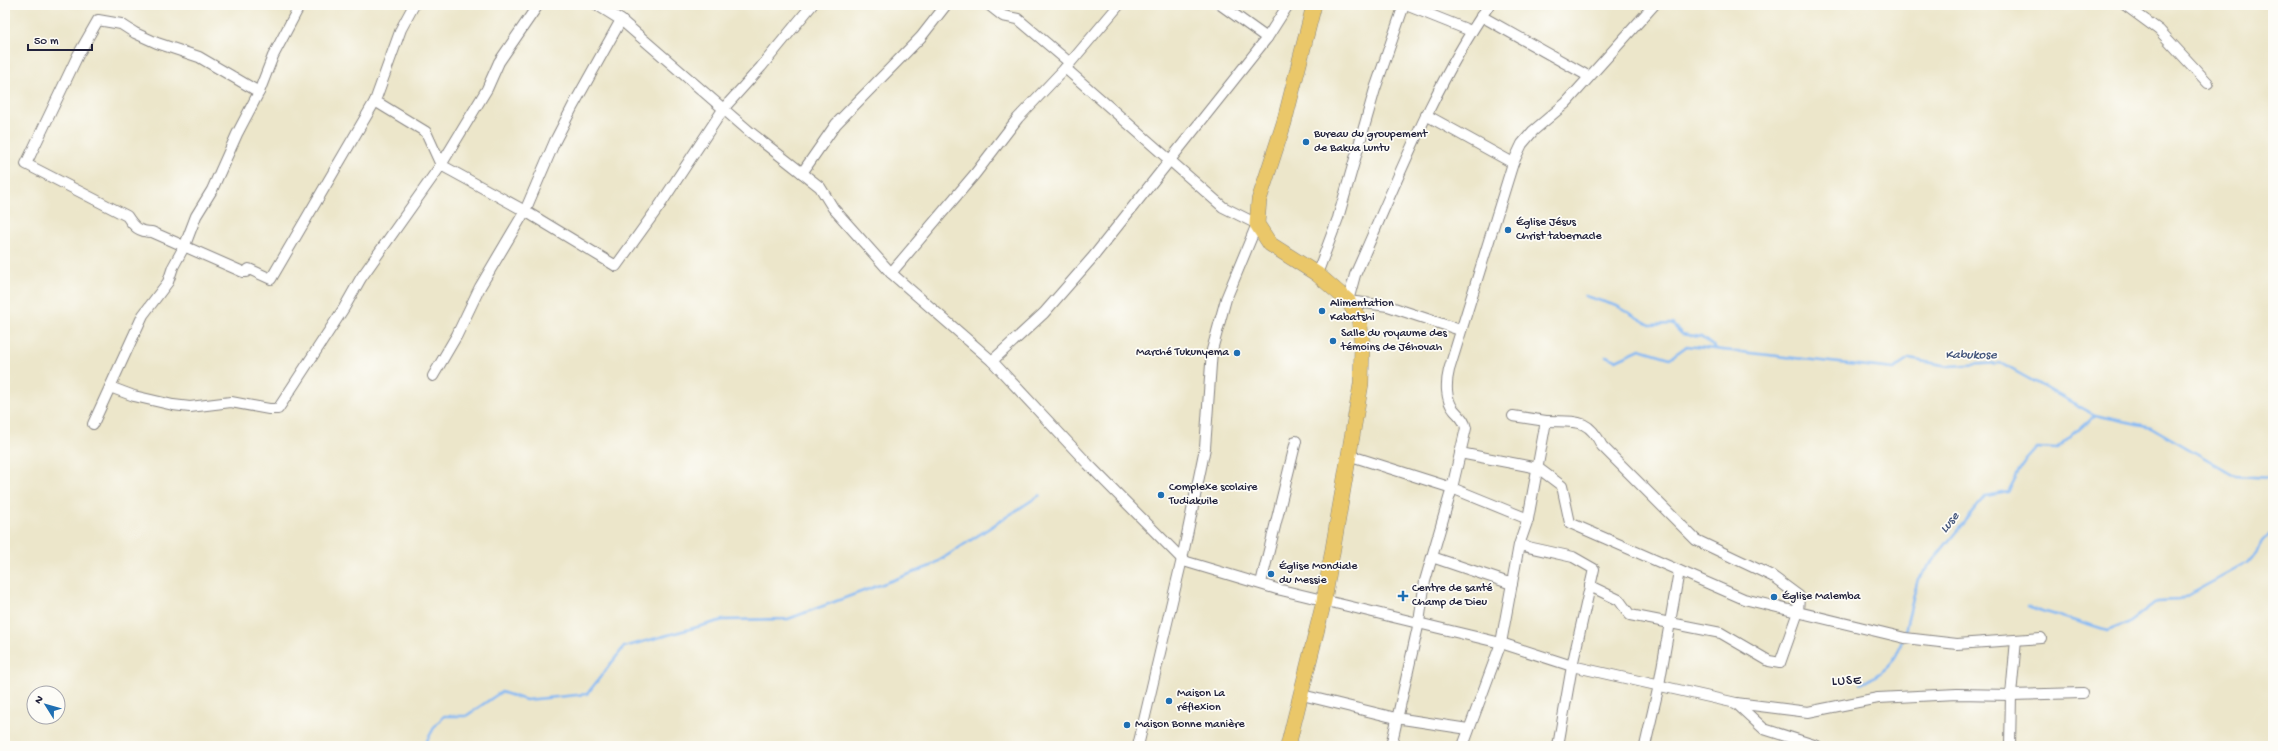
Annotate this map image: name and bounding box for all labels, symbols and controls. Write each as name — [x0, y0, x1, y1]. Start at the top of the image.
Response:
scale bar — [28, 26, 92, 52]
text: 50 m — [34, 35, 59, 49]
place label: Bureau du groupement de Bakua Luntu — [1313, 128, 1428, 156]
marker: Bureau du groupement de Bakua Luntu — [1301, 137, 1311, 147]
place label: Église Jésus Christ tabernacle — [1516, 216, 1602, 244]
marker: Église Jésus Christ tabernacle — [1503, 225, 1513, 235]
place label: Alimentation Kabatshi — [1330, 297, 1394, 325]
marker: Alimentation Kabatshi — [1317, 306, 1327, 316]
place label: Salle du royaume des témoins de Jéhovah — [1340, 327, 1448, 355]
marker: Salle du royaume des témoins de Jéhovah — [1328, 336, 1338, 346]
place label: Marché Tukunyema — [1136, 346, 1229, 360]
marker: Marché Tukunyema — [1232, 348, 1242, 358]
water label: Kabukose — [1945, 348, 1998, 363]
place label: Complexe scolaire Tudiakuile — [1168, 481, 1258, 509]
marker: Complexe scolaire Tudiakuile — [1156, 490, 1166, 500]
water label: Luse — [1937, 509, 1964, 536]
place label: Église Mondiale du Messie — [1279, 560, 1358, 588]
marker: Église Mondiale du Messie — [1266, 569, 1276, 579]
place label: Centre de santé Champ de Dieu — [1412, 582, 1493, 610]
marker: Centre de santé Champ de Dieu — [1397, 590, 1409, 602]
place label: Église Malemba — [1782, 590, 1861, 604]
marker: Église Malemba — [1769, 592, 1779, 602]
district label: LUSE — [1832, 674, 1862, 689]
north arrow — [26, 685, 66, 725]
place label: Maison La réflexion — [1177, 687, 1225, 715]
text: N — [33, 694, 47, 707]
marker: Maison La réflexion — [1164, 696, 1174, 706]
place label: Maison Bonne manière — [1135, 718, 1246, 732]
marker: Maison Bonne manière — [1122, 720, 1132, 730]

